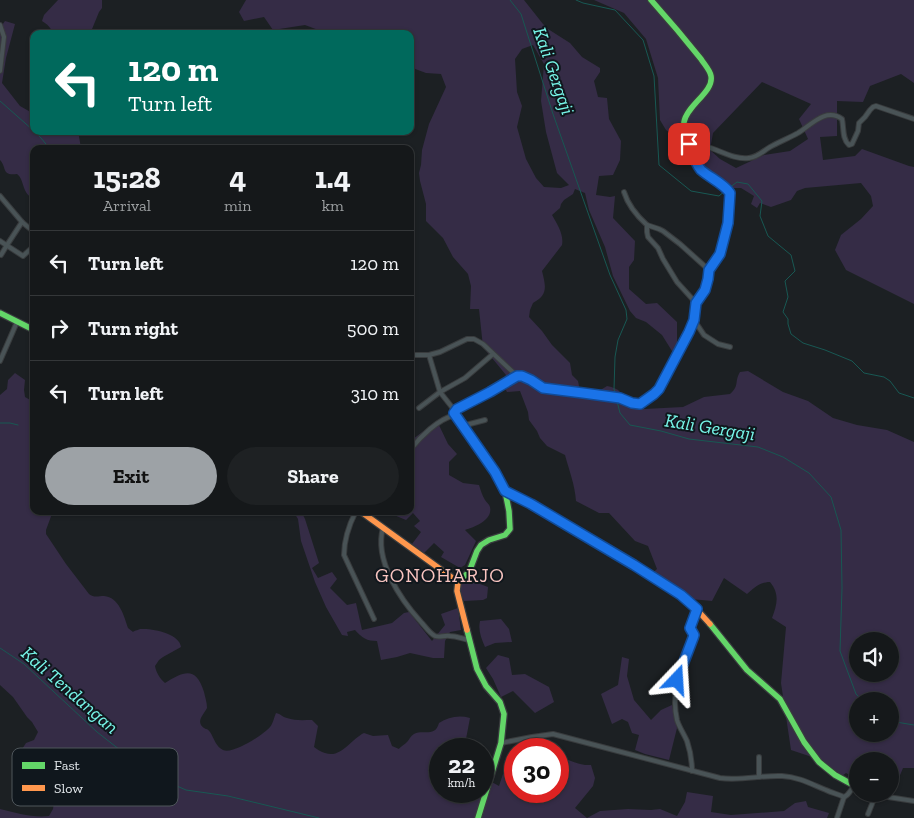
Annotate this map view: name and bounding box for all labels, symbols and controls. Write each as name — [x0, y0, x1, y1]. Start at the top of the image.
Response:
water label: Kali Gergaji — [528, 24, 580, 118]
text: 120 m — [128, 48, 218, 90]
icon: left — [45, 50, 110, 115]
text: Turn left — [128, 90, 212, 117]
pin — [668, 123, 710, 165]
icon: arrive — [675, 130, 703, 158]
text: 15:28 — [93, 160, 161, 196]
text: 4 — [229, 160, 246, 196]
text: 1.4 — [315, 160, 351, 196]
text: Arrival — [103, 196, 151, 215]
text: min — [224, 196, 251, 215]
text: km — [322, 196, 344, 215]
icon: left — [45, 249, 73, 277]
text: Turn left — [88, 252, 163, 275]
text: 120 m — [350, 252, 399, 275]
icon: right — [45, 314, 73, 342]
text: Turn right — [88, 317, 178, 340]
text: 500 m — [347, 317, 399, 340]
icon: left — [45, 379, 73, 407]
text: Turn left — [88, 382, 163, 405]
text: 310 m — [351, 382, 399, 405]
water label: Kali Gergaji — [663, 409, 757, 446]
button: Exit — [45, 447, 217, 505]
button: Share — [227, 447, 399, 505]
district label: GONOHARJO — [375, 563, 505, 587]
map controls — [849, 632, 899, 802]
button: sound — [849, 632, 899, 682]
water label: Kali Tendangan — [17, 642, 123, 739]
position arrow — [650, 653, 702, 705]
button: + — [849, 692, 899, 742]
speed limit sign: 30 — [504, 738, 569, 803]
legend — [12, 748, 178, 806]
text: 22 — [448, 749, 475, 779]
button: − — [849, 752, 899, 802]
text: Fast — [54, 757, 81, 774]
text: km/h — [448, 776, 475, 790]
text: Slow — [54, 780, 83, 797]

